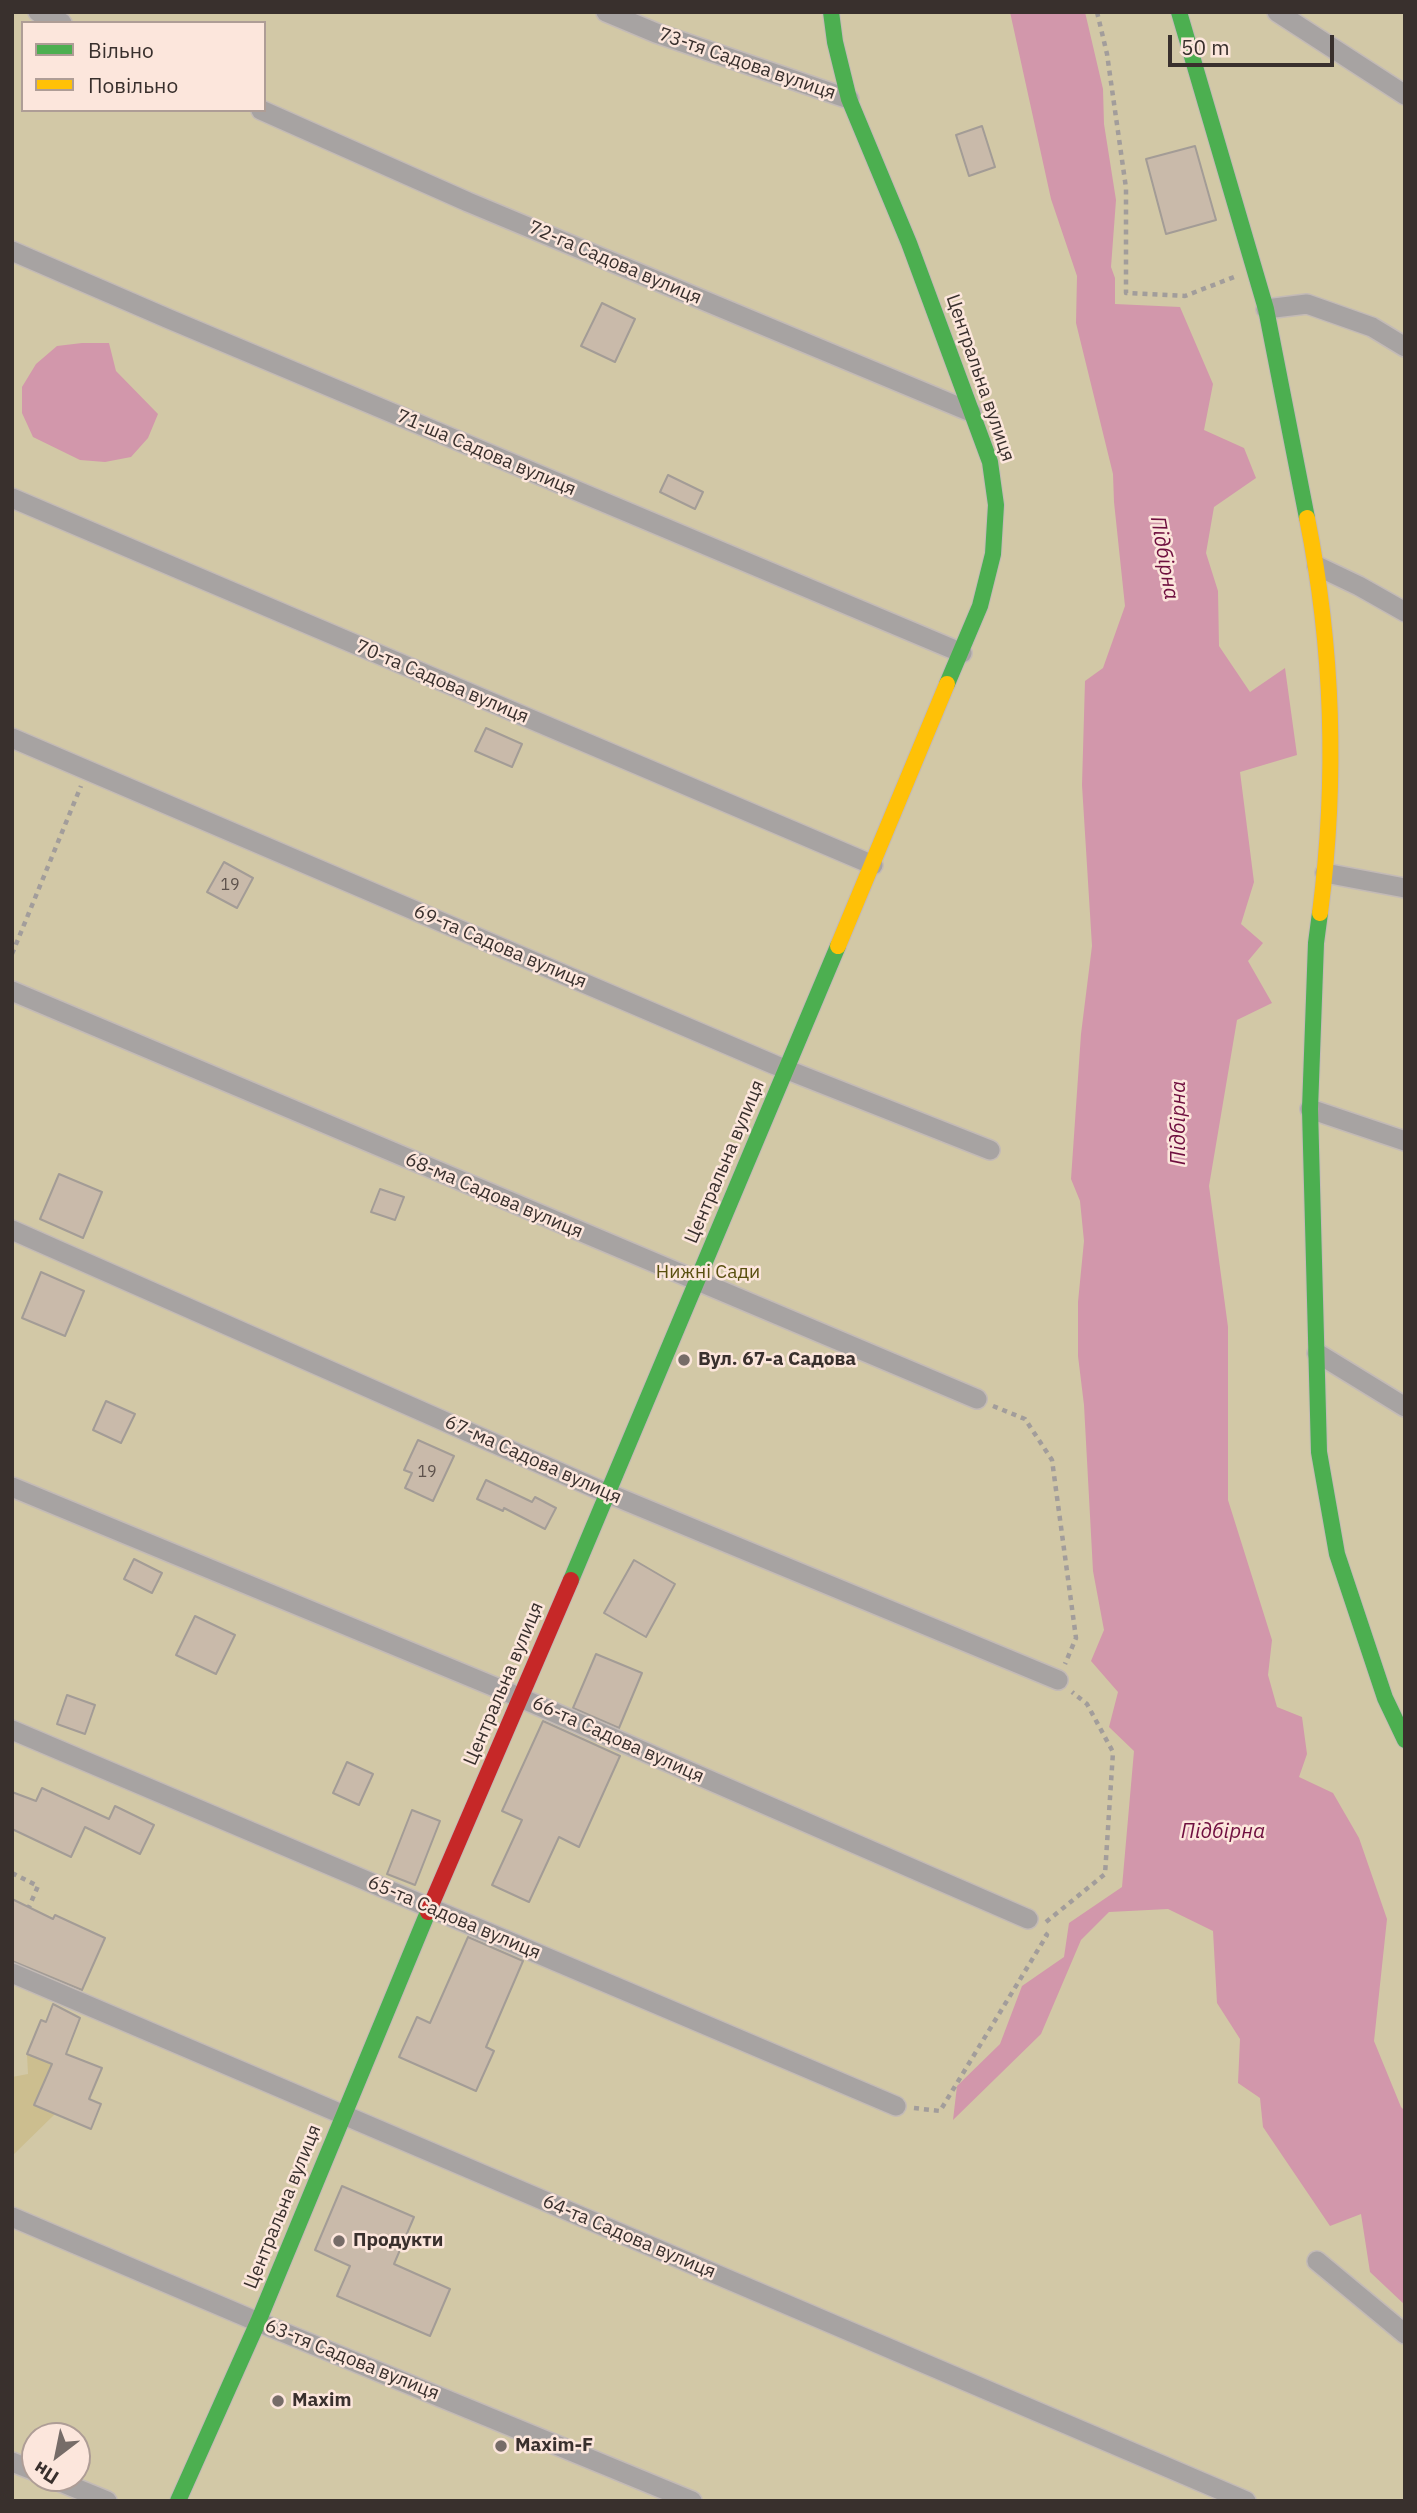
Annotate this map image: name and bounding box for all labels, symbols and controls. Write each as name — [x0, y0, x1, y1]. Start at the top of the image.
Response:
legend — [21, 21, 266, 112]
scale bar — [1172, 21, 1338, 65]
street label: 73-тя Садова вулиця — [655, 23, 839, 105]
text: 50 m — [1181, 33, 1230, 61]
text: Вільно — [88, 36, 154, 64]
text: Повільно — [88, 71, 178, 99]
street label: 72-га Садова вулиця — [525, 216, 705, 310]
street label: Центральна вулиця — [941, 291, 1019, 465]
street label: 71-ша Садова вулиця — [393, 405, 579, 501]
water label: Підбірна — [1144, 514, 1184, 602]
street label: 70-та Садова вулиця — [352, 635, 532, 729]
house number: 19 — [220, 875, 240, 895]
street label: 69-та Садова вулиця — [410, 900, 590, 994]
street label: Центральна вулиця — [680, 1077, 770, 1247]
water label: Підбірна — [1166, 1081, 1192, 1165]
street label: 68-ма Садова вулиця — [402, 1148, 586, 1244]
park label: Нижні Сади — [656, 1262, 760, 1284]
place label: Вул. 67-а Садова — [698, 1349, 856, 1371]
marker: Вул. 67-а Садова — [676, 1352, 692, 1368]
street label: 67-ма Садова вулиця — [441, 1411, 625, 1509]
house number: 19 — [417, 1462, 437, 1482]
street label: Центральна вулиця — [459, 1599, 549, 1769]
street label: 66-та Садова вулиця — [529, 1692, 707, 1788]
water label: Підбірна — [1181, 1819, 1265, 1845]
street label: 65-та Садова вулиця — [364, 1871, 544, 1965]
street label: Центральна вулиця — [240, 2121, 326, 2293]
street label: 64-та Садова вулиця — [539, 2190, 719, 2284]
place label: Продукти — [353, 2230, 443, 2252]
marker: Продукти — [331, 2233, 347, 2249]
street label: 63-тя Садова вулиця — [262, 2315, 442, 2405]
place label: Maxim — [292, 2390, 351, 2412]
marker: Maxim — [270, 2393, 286, 2409]
north arrow — [21, 2422, 91, 2492]
place label: Maxim-F — [515, 2435, 593, 2457]
marker: Maxim-F — [493, 2438, 509, 2454]
text: Пн — [29, 2456, 63, 2490]

